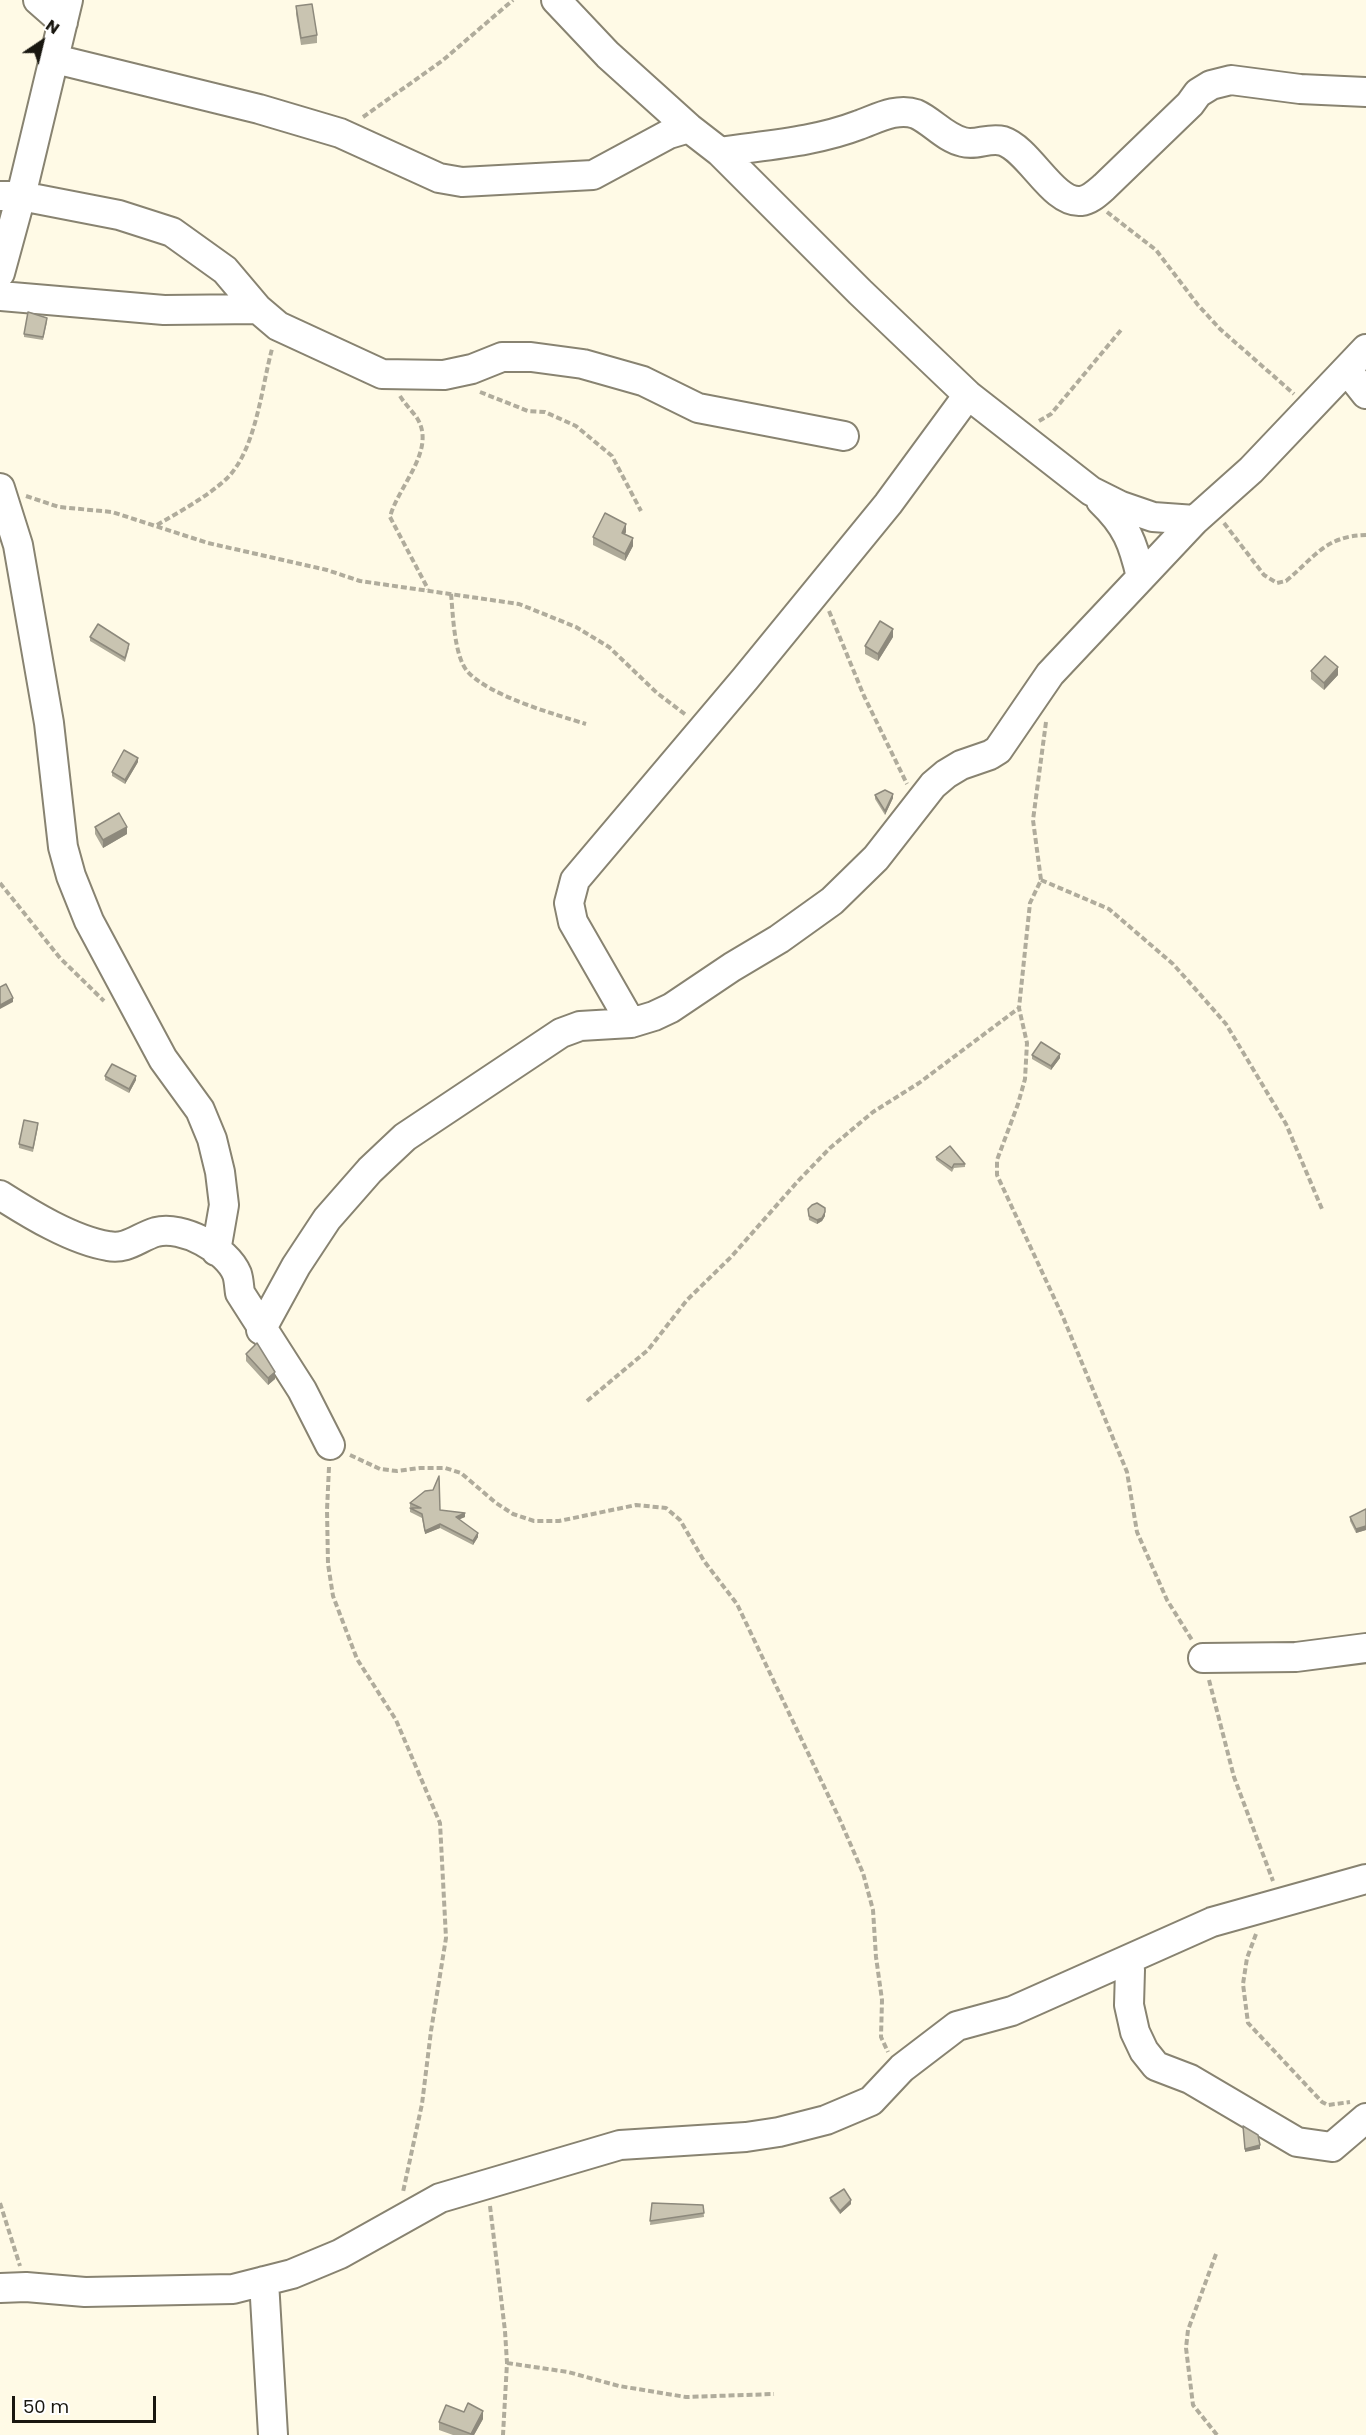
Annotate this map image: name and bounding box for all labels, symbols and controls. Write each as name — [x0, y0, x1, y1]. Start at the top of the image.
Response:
north arrow — [12, 12, 72, 72]
text: N — [41, 14, 64, 40]
scale bar — [15, 2384, 159, 2422]
text: 50 m — [23, 2394, 69, 2419]

